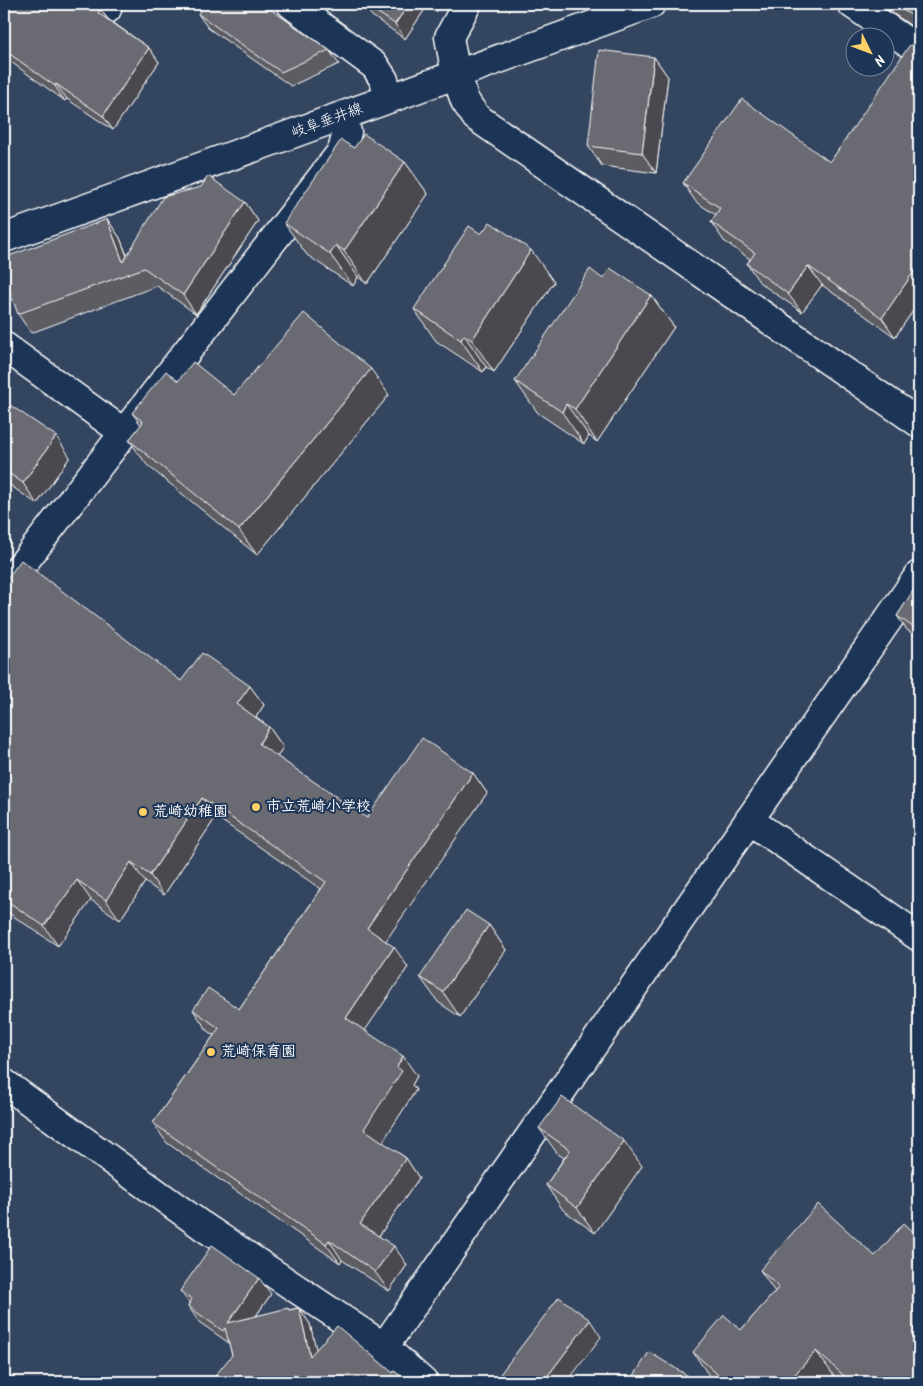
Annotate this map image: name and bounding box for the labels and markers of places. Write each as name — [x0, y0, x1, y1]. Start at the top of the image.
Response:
place label: 市立荒崎小学校 — [266, 795, 371, 819]
place label: 荒崎幼稚園 — [153, 800, 228, 824]
marker: 市立荒崎小学校 — [250, 801, 262, 813]
marker: 荒崎幼稚園 — [137, 806, 149, 818]
place label: 荒崎保育園 — [221, 1040, 296, 1064]
marker: 荒崎保育園 — [205, 1046, 217, 1058]

